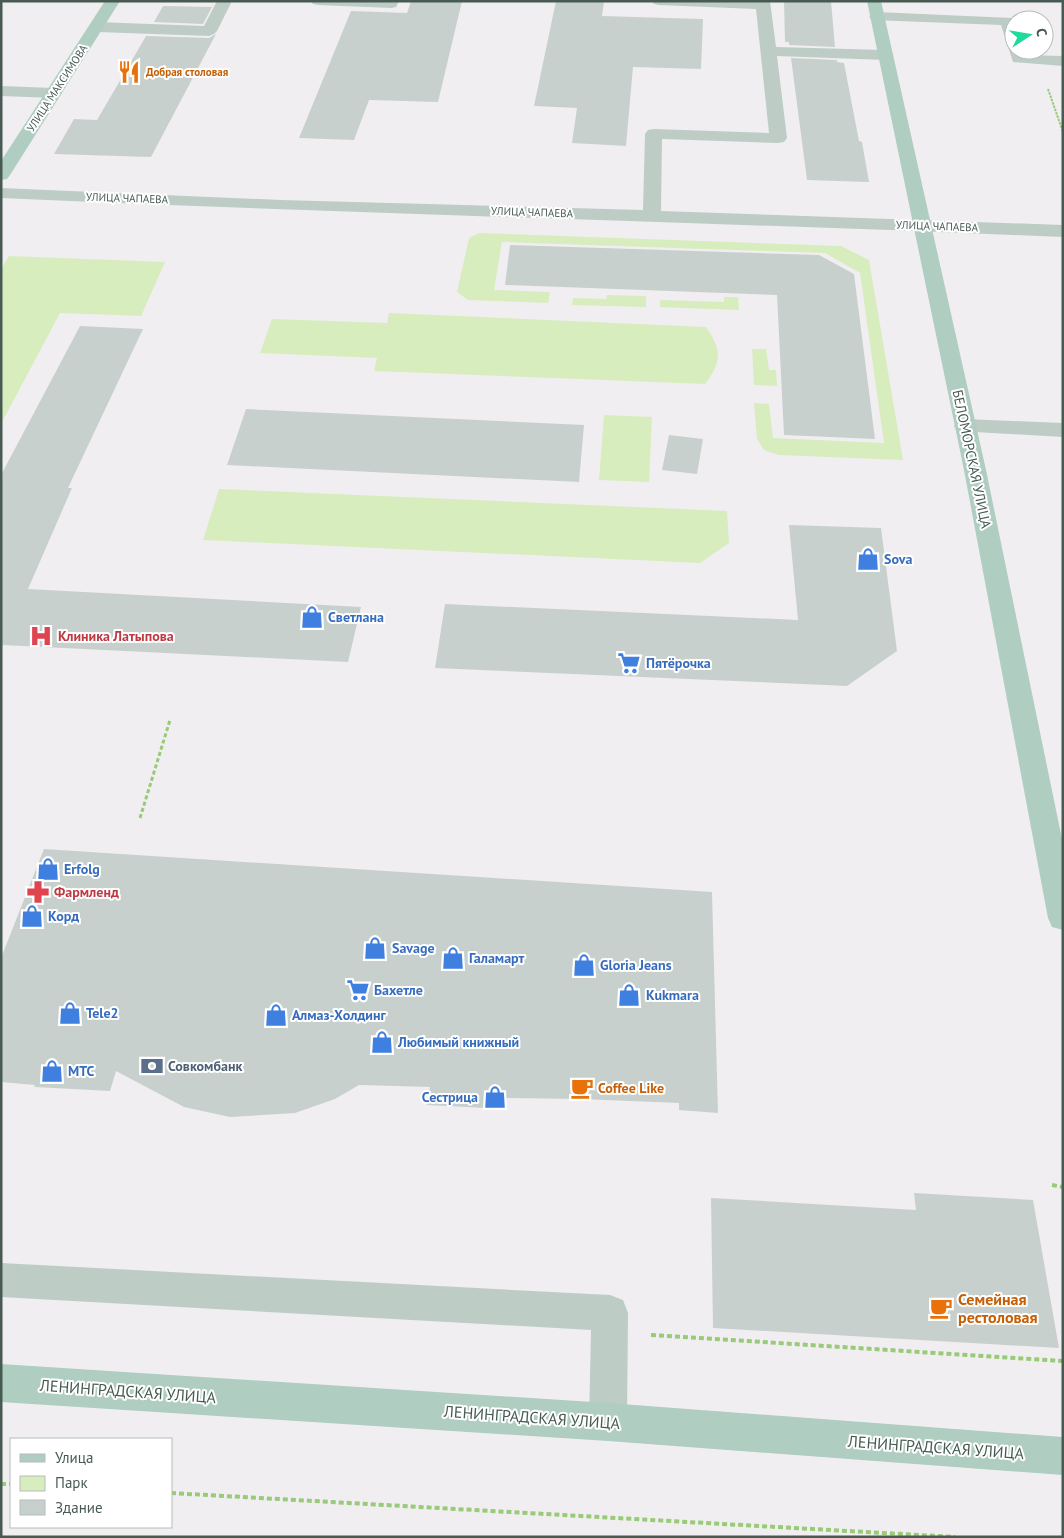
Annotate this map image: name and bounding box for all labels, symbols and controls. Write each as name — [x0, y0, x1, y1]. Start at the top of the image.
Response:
north arrow — [1004, 10, 1054, 60]
text: С — [1032, 27, 1051, 38]
street label: УЛИЦА МАКСИМОВА — [24, 41, 91, 134]
restaurant icon: Добрая столовая — [116, 59, 142, 85]
place label: Добрая столовая — [146, 65, 228, 79]
street label: УЛИЦА ЧАПАЕВА — [86, 190, 169, 206]
street label: УЛИЦА ЧАПАЕВА — [491, 204, 574, 220]
street label: УЛИЦА ЧАПАЕВА — [896, 218, 979, 234]
street label: БЕЛОМОРСКАЯ УЛИЦА — [949, 388, 996, 531]
shop icon: Sova — [855, 546, 881, 572]
place label: Sova — [884, 550, 912, 568]
shop icon: Светлана — [299, 604, 325, 630]
place label: Светлана — [328, 608, 384, 626]
hospital icon: Клиника Латыпова — [28, 623, 54, 649]
place label: Клиника Латыпова — [58, 627, 174, 645]
supermarket icon: Пятёрочка — [616, 650, 642, 676]
place label: Пятёрочка — [646, 654, 711, 672]
shop icon: Erfolg — [35, 856, 61, 882]
place label: Erfolg — [64, 860, 100, 878]
pharmacy icon: Фармленд — [25, 879, 51, 905]
place label: Фармленд — [54, 883, 119, 901]
shop icon: Корд — [19, 903, 45, 929]
place label: Корд — [48, 907, 79, 925]
shop icon: Savage — [362, 935, 388, 961]
place label: Savage — [392, 939, 435, 957]
shop icon: Галамарт — [440, 945, 466, 971]
place label: Галамарт — [469, 949, 525, 967]
shop icon: Gloria Jeans — [571, 952, 597, 978]
place label: Gloria Jeans — [600, 956, 672, 974]
supermarket icon: Бахетле — [345, 977, 371, 1003]
place label: Бахетле — [374, 981, 423, 999]
shop icon: Kukmara — [616, 982, 642, 1008]
place label: Kukmara — [646, 986, 699, 1004]
shop icon: Tele2 — [57, 1000, 83, 1026]
shop icon: Алмаз-Холдинг — [263, 1002, 289, 1028]
place label: Tele2 — [86, 1004, 118, 1022]
place label: Алмаз-Холдинг — [292, 1006, 386, 1024]
shop icon: Любимый книжный — [369, 1029, 395, 1055]
place label: Любимый книжный — [397, 1033, 519, 1051]
bank icon: Совкомбанк — [139, 1053, 165, 1079]
place label: Совкомбанк — [168, 1057, 242, 1075]
shop icon: МТС — [39, 1058, 65, 1084]
place label: МТС — [68, 1062, 95, 1080]
cafe icon: Coffee Like — [569, 1075, 595, 1101]
place label: Coffee Like — [598, 1079, 664, 1097]
shop icon: Сестрица — [482, 1084, 508, 1110]
place label: Сестрица — [422, 1088, 478, 1106]
place label: Семейная рестоловая — [958, 1289, 1038, 1327]
cafe icon: Семейная рестоловая — [928, 1295, 954, 1321]
street label: ЛЕНИНГРАДСКАЯ УЛИЦА — [38, 1375, 217, 1407]
street label: ЛЕНИНГРАДСКАЯ УЛИЦА — [442, 1401, 621, 1433]
street label: ЛЕНИНГРАДСКАЯ УЛИЦА — [846, 1431, 1025, 1463]
legend — [10, 1438, 172, 1528]
text: Улица — [55, 1448, 93, 1467]
text: Парк — [55, 1473, 88, 1492]
text: Здание — [55, 1498, 103, 1517]

